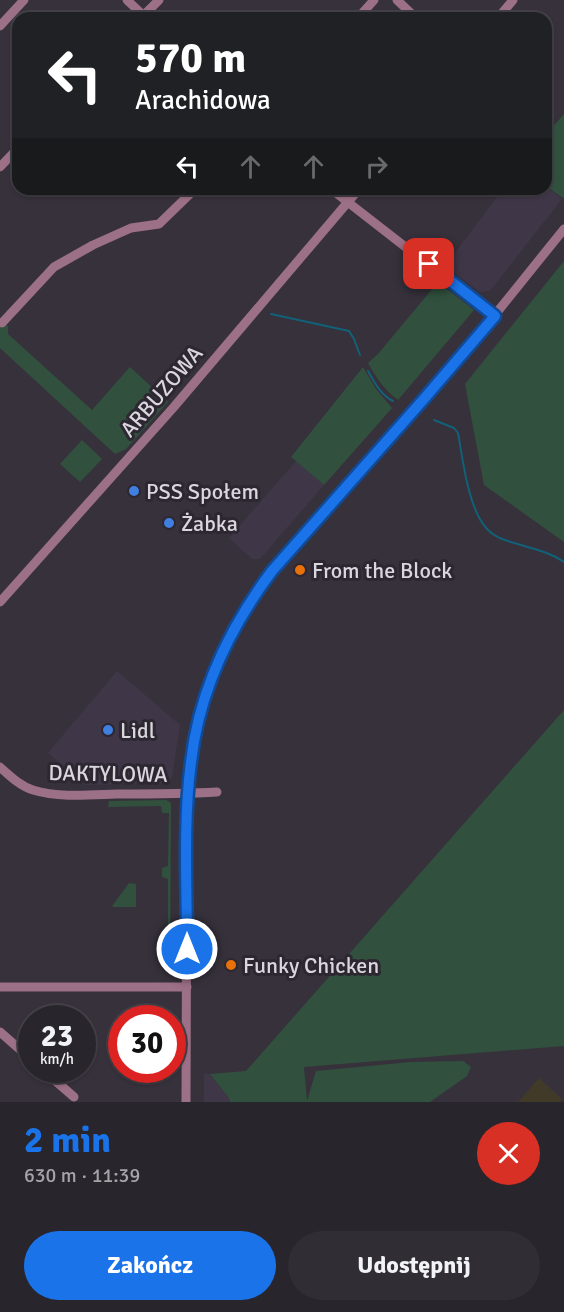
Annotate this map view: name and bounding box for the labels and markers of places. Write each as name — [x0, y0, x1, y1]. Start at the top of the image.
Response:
pin — [403, 238, 454, 289]
place label: PSS Społem — [146, 478, 259, 505]
marker: PSS Społem — [127, 484, 141, 498]
place label: Żabka — [181, 510, 238, 537]
marker: Żabka — [162, 516, 176, 530]
place label: From the Block — [312, 557, 452, 584]
marker: From the Block — [293, 563, 307, 577]
place label: Lidl — [120, 717, 155, 744]
marker: Lidl — [101, 723, 115, 737]
place label: Funky Chicken — [243, 952, 379, 979]
marker: Funky Chicken — [224, 958, 238, 972]

